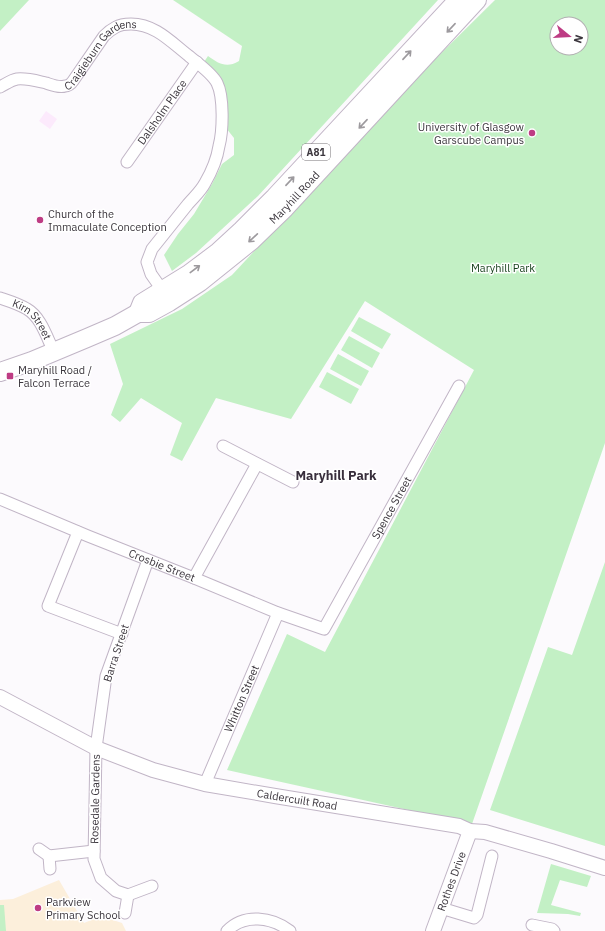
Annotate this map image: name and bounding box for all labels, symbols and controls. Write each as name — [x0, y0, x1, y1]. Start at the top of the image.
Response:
north arrow — [549, 16, 589, 56]
street label: Craigieburn Gardens — [62, 17, 137, 93]
one-way arrow — [446, 23, 455, 34]
text: N — [571, 33, 586, 45]
one-way arrow — [402, 50, 412, 60]
street label: Dalsholm Place — [134, 77, 190, 147]
one-way arrow — [358, 119, 367, 129]
place label: University of Glasgow Garscube Campus — [418, 120, 525, 147]
marker: University of Glasgow Garscube Campus — [527, 128, 537, 138]
road number: A81 — [302, 144, 330, 160]
street label: Maryhill Road — [266, 168, 323, 227]
one-way arrow — [285, 176, 295, 186]
place label: Church of the Immaculate Conception — [48, 207, 167, 234]
marker: Church of the Immaculate Conception — [35, 215, 45, 225]
one-way arrow — [248, 233, 258, 243]
park label: Maryhill Park — [471, 261, 535, 275]
one-way arrow — [189, 265, 200, 273]
street label: Kirn Street — [10, 296, 55, 342]
place label: Maryhill Road / Falcon Terrace — [18, 363, 92, 390]
marker: Maryhill Road / Falcon Terrace — [5, 371, 15, 381]
district label: Maryhill Park — [295, 467, 377, 484]
street label: Spence Street — [368, 474, 414, 541]
street label: Crosbie Street — [127, 546, 197, 585]
street label: Barra Street — [100, 622, 132, 684]
street label: Whitton Street — [221, 663, 262, 734]
street label: Rosedale Gardens — [87, 754, 103, 844]
street label: Caldercuilt Road — [256, 786, 338, 813]
street label: Rothes Drive — [434, 849, 469, 913]
place label: Parkview Primary School — [46, 895, 121, 922]
marker: Parkview Primary School — [33, 903, 43, 913]

